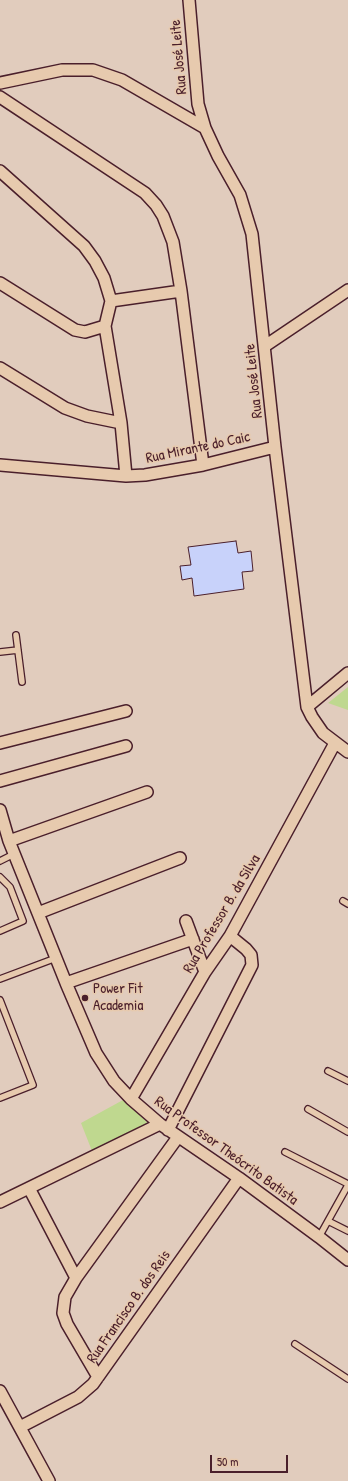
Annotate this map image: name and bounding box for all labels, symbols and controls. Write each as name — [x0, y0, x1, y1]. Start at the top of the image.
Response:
street label: Rua José Leite — [167, 19, 191, 95]
street label: Rua José Leite — [241, 343, 267, 419]
street label: Rua Mirante do Caic — [144, 428, 252, 468]
street label: Rua Professor B. da Silva — [180, 852, 264, 976]
place label: Power Fit Academia — [93, 980, 143, 1015]
marker: Power Fit Academia — [80, 993, 90, 1003]
street label: Rua Professor Theócrito Batista — [151, 1093, 301, 1209]
street label: Rua Francisco B. dos Reis — [83, 1247, 175, 1367]
scale bar — [212, 1447, 290, 1473]
text: 50 m — [217, 1453, 238, 1470]

